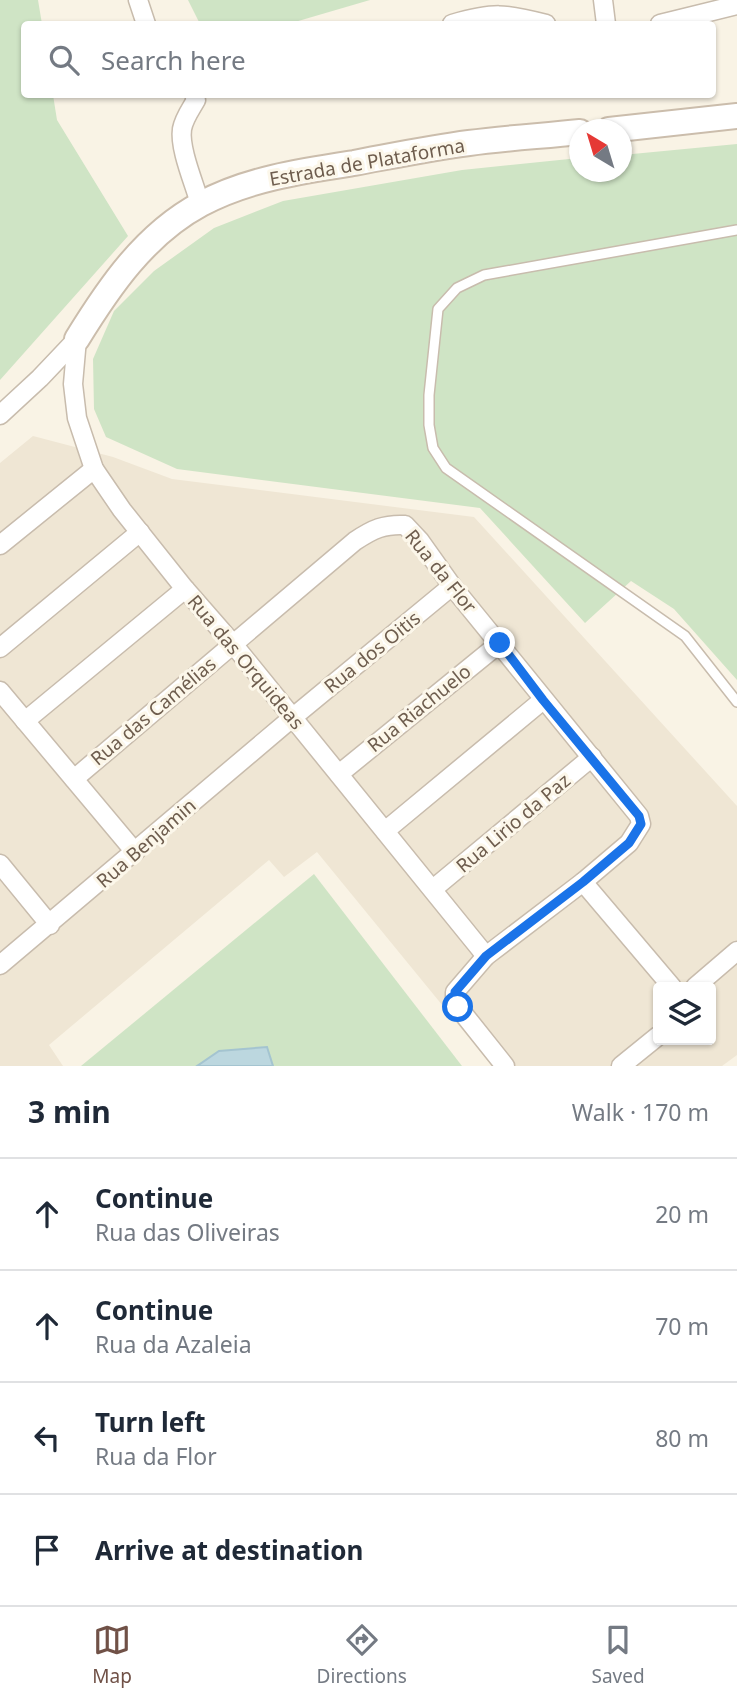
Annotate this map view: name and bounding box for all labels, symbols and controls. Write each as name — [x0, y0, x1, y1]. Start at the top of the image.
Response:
search box — [21, 21, 716, 98]
icon: search — [45, 41, 83, 79]
text: Search here — [101, 42, 246, 78]
north arrow — [569, 119, 632, 182]
street label: Estrada de Plataforma — [267, 132, 467, 192]
street label: Rua da Flor — [399, 524, 483, 618]
street label: Rua das Orquideas — [182, 589, 310, 735]
street label: Rua dos Oitis — [318, 605, 426, 699]
route end — [484, 627, 515, 658]
street label: Rua das Camélias — [85, 651, 221, 771]
street label: Rua Riachuelo — [362, 658, 476, 758]
street label: Rua Lirio da Paz — [450, 767, 576, 878]
street label: Rua Benjamin — [91, 793, 201, 893]
map controls — [653, 982, 716, 1045]
button: layers — [653, 982, 716, 1045]
route start — [442, 991, 473, 1022]
text: 3 min — [28, 1091, 111, 1132]
text: Walk · 170 m — [572, 1096, 709, 1128]
text: Continue — [95, 1180, 213, 1216]
icon: ahead — [28, 1195, 66, 1233]
text: 20 m — [655, 1198, 709, 1230]
text: Rua das Oliveiras — [95, 1216, 280, 1248]
text: Continue — [95, 1292, 213, 1328]
icon: ahead — [28, 1307, 66, 1345]
text: 70 m — [655, 1310, 709, 1342]
text: Rua da Azaleia — [95, 1328, 252, 1360]
text: Turn left — [95, 1404, 206, 1440]
icon: left — [28, 1419, 66, 1457]
text: 80 m — [655, 1422, 709, 1454]
text: Rua da Flor — [95, 1440, 217, 1472]
icon: arrive — [28, 1531, 66, 1569]
text: Arrive at destination — [95, 1532, 364, 1568]
tab: Map — [92, 1621, 132, 1689]
tab: Directions — [317, 1621, 407, 1689]
tab: Saved — [591, 1621, 645, 1689]

